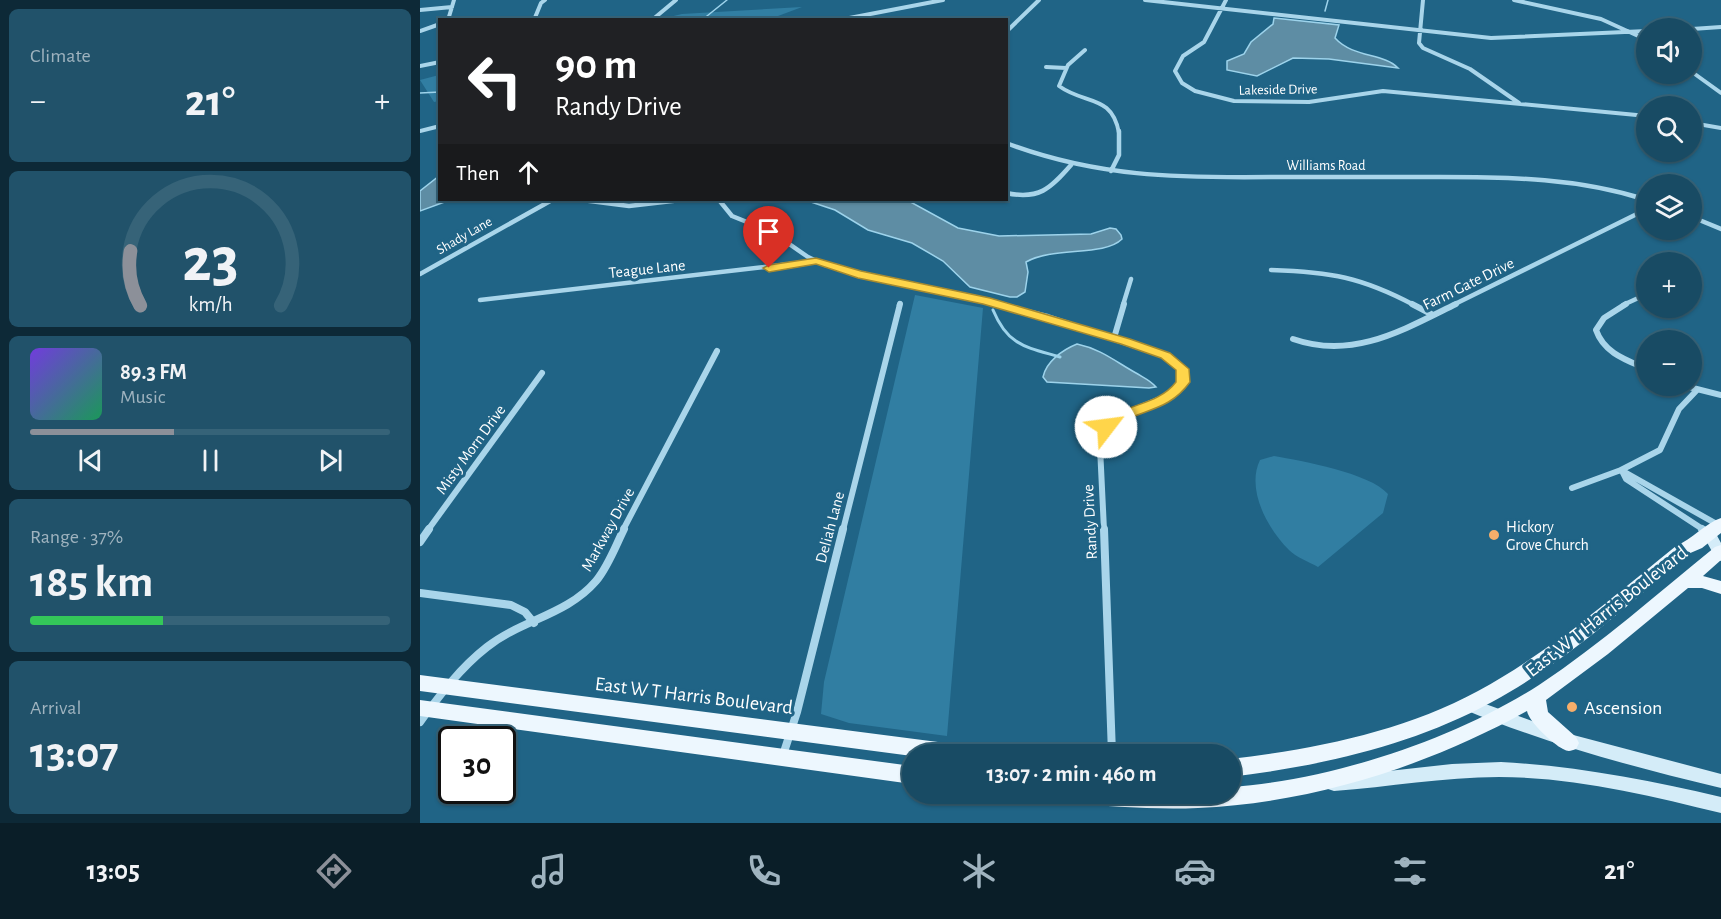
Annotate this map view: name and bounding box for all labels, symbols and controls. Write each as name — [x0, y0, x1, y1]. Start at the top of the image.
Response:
map controls — [1636, 18, 1702, 396]
button: sound — [1636, 18, 1702, 84]
icon: left — [456, 42, 534, 120]
text: 90 m — [555, 44, 637, 86]
text: Climate — [30, 46, 91, 66]
text: 21° — [185, 79, 235, 124]
street label: Lakeside Drive — [1239, 82, 1317, 98]
text: − — [30, 85, 46, 118]
text: + — [374, 85, 390, 118]
text: Randy Drive — [555, 93, 682, 120]
button: search — [1636, 96, 1702, 162]
icon: ahead — [512, 156, 545, 189]
street label: Williams Road — [1286, 159, 1366, 173]
text: Then — [456, 162, 500, 184]
button: layers — [1636, 174, 1702, 240]
pin — [743, 206, 794, 268]
street label: Shady Lane — [434, 214, 495, 257]
icon: arrive — [752, 215, 785, 248]
text: 23 — [182, 230, 238, 292]
button: + — [1636, 252, 1702, 318]
street label: Farm Gate Drive — [1420, 255, 1517, 313]
street label: Teague Lane — [608, 257, 686, 281]
text: km/h — [188, 295, 232, 316]
button: − — [1636, 330, 1702, 396]
text: 89.3 FM — [120, 361, 187, 383]
text: Music — [120, 387, 166, 407]
position arrow — [1074, 395, 1138, 459]
street label: Misty Morn Drive — [433, 402, 509, 498]
icon: previous — [74, 444, 107, 477]
icon: pause — [194, 444, 227, 477]
icon: next — [314, 444, 347, 477]
street label: Randy Drive — [1080, 484, 1101, 560]
street label: Markway Drive — [578, 485, 638, 574]
street label: Deliah Lane — [813, 490, 847, 565]
place label: Hickory Grove Church — [1506, 519, 1589, 553]
text: Range · 37% — [30, 527, 123, 547]
marker: Hickory Grove Church — [1487, 528, 1501, 542]
street label: East W T Harris Boulevard — [1522, 543, 1691, 681]
text: 185 km — [30, 560, 153, 605]
street label: East W T Harris Boulevard — [594, 674, 794, 718]
text: Arrival — [30, 698, 81, 718]
place label: Ascension — [1584, 698, 1662, 718]
marker: Ascension — [1565, 700, 1579, 714]
speed limit sign: 30 — [438, 726, 516, 804]
text: 13:07 — [30, 731, 119, 776]
text: 13:07 · 2 min · 460 m — [987, 763, 1156, 785]
icon: directions — [313, 850, 355, 892]
icon: music — [528, 850, 570, 892]
icon: phone — [743, 850, 785, 892]
icon: climate — [958, 850, 1000, 892]
icon: car — [1174, 850, 1216, 892]
icon: filters — [1389, 850, 1431, 892]
text: 13:05 — [87, 857, 140, 884]
text: 21° — [1604, 857, 1634, 884]

